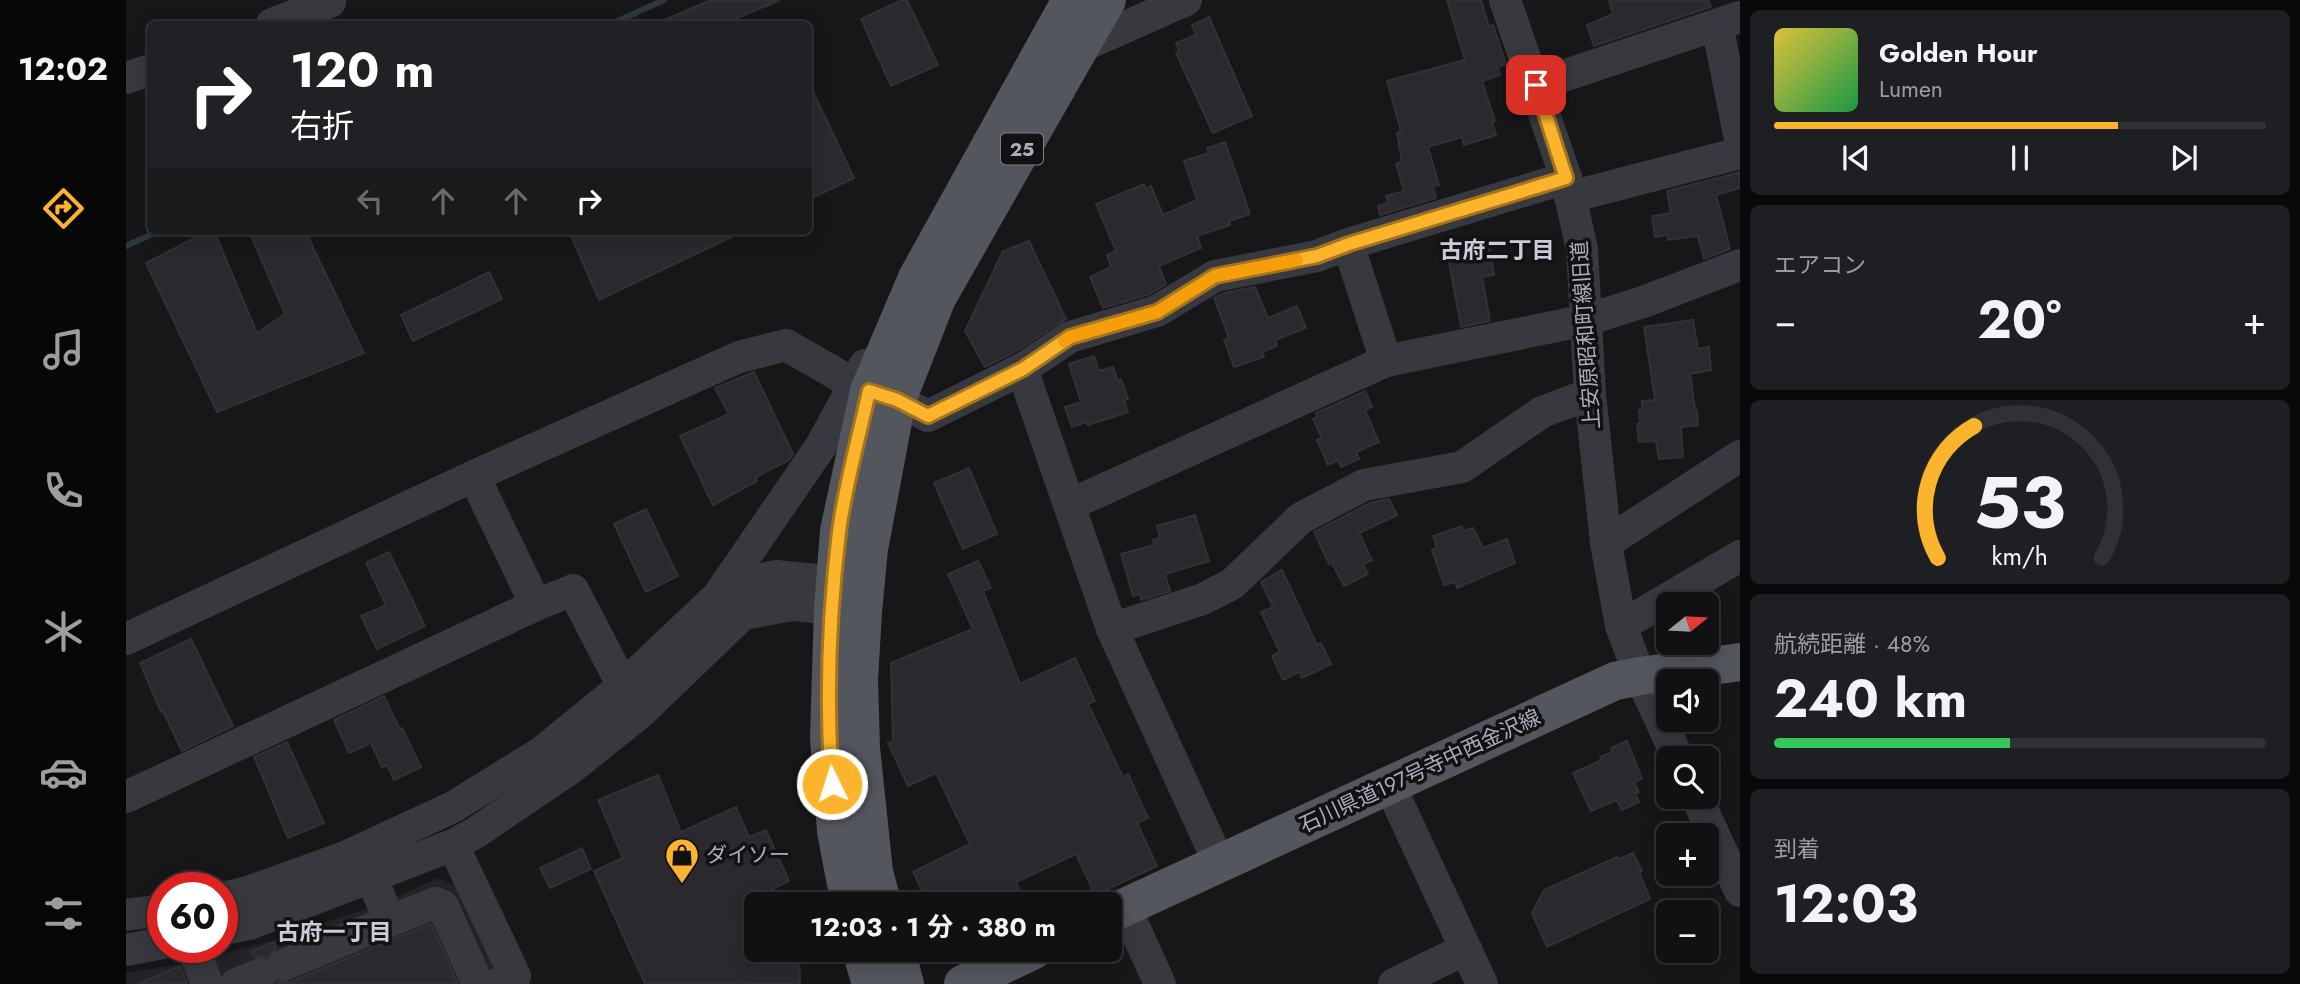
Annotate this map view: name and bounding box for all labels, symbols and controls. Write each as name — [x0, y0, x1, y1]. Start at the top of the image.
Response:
text: Golden Hour — [1879, 34, 2038, 72]
text: 120 m — [290, 35, 434, 105]
text: 12:02 — [18, 46, 108, 92]
icon: right — [175, 49, 266, 140]
pin — [1506, 55, 1566, 115]
icon: arrive — [1517, 66, 1555, 104]
text: Lumen — [1879, 72, 1943, 106]
text: 右折 — [290, 103, 354, 149]
road number: 25 — [1001, 134, 1043, 164]
icon: previous — [1837, 139, 1875, 177]
icon: pause — [2001, 139, 2039, 177]
icon: next — [2165, 139, 2203, 177]
icon: left — [351, 182, 389, 220]
icon: ahead — [424, 182, 462, 220]
icon: ahead — [497, 182, 535, 220]
icon: right — [570, 182, 608, 220]
icon: directions — [39, 184, 88, 233]
district label: 古府二丁目 — [1440, 233, 1555, 267]
street label: 上安原昭和町線旧道 — [1564, 240, 1608, 430]
text: エアコン — [1774, 248, 1866, 282]
text: 20° — [1978, 282, 2062, 358]
text: − — [1774, 293, 1796, 348]
text: + — [2243, 293, 2266, 348]
icon: music — [39, 325, 88, 374]
text: 53 — [1974, 450, 2066, 555]
icon: phone — [39, 466, 88, 515]
text: km/h — [1992, 538, 2048, 574]
north arrow — [1656, 592, 1718, 654]
map controls — [1656, 592, 1719, 963]
icon: climate — [39, 607, 88, 656]
text: 航続距離 · 48% — [1774, 627, 1930, 661]
text: 240 km — [1774, 661, 1967, 737]
button: sound — [1656, 669, 1719, 732]
street label: 石川県道197号寺中西金沢線 — [1295, 702, 1545, 840]
button: search — [1656, 746, 1719, 809]
position arrow — [795, 747, 869, 821]
icon: car — [39, 748, 88, 797]
button: + — [1656, 823, 1719, 886]
text: 到着 — [1774, 832, 1820, 866]
shop icon: ダイソー — [663, 836, 701, 885]
place label: ダイソー — [706, 840, 790, 870]
text: 12:03 — [1774, 866, 1918, 942]
speed limit sign: 60 — [147, 872, 238, 963]
icon: filters — [39, 889, 88, 938]
button: − — [1656, 900, 1719, 963]
text: 12:03 · 1 分 · 380 m — [810, 908, 1056, 946]
district label: 古府一丁目 — [277, 915, 392, 949]

